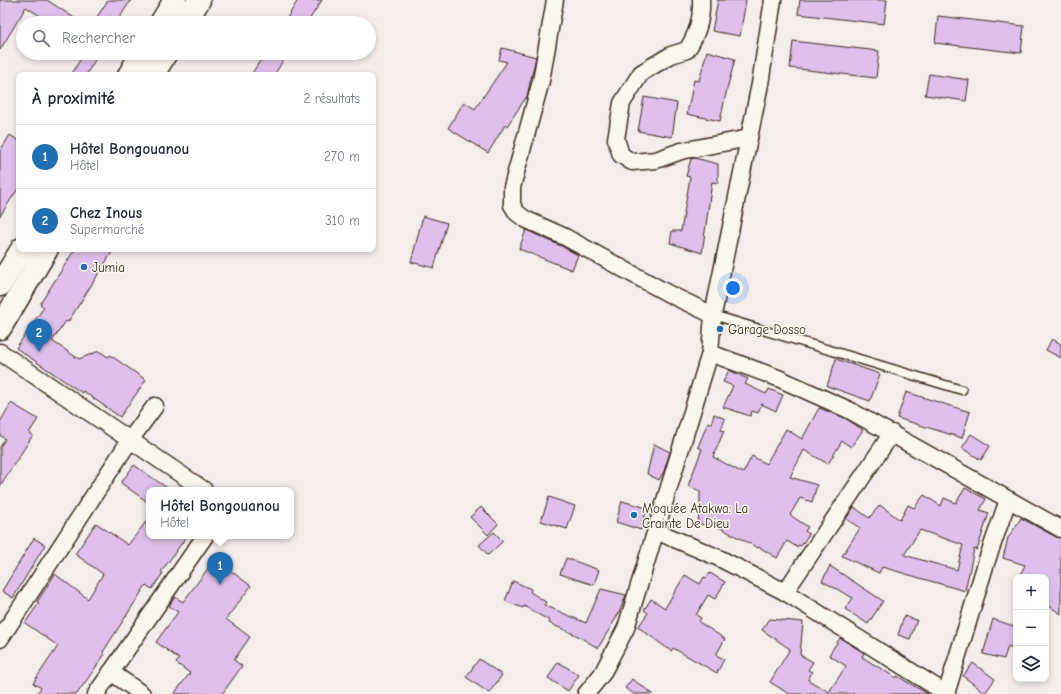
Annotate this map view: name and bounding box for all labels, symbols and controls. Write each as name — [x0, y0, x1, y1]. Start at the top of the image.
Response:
search box — [16, 16, 376, 60]
icon: search — [30, 27, 52, 49]
text: Rechercher — [62, 29, 135, 47]
text: À proximité — [32, 89, 115, 108]
text: 2 résultats — [304, 91, 360, 106]
text: Hôtel Bongouanou — [70, 140, 189, 158]
text: 1 — [42, 149, 48, 164]
text: 270 m — [324, 149, 360, 164]
text: Hôtel — [70, 158, 99, 173]
text: Chez Inous — [70, 204, 142, 222]
text: 2 — [42, 213, 48, 228]
text: 310 m — [325, 213, 360, 228]
text: Supermarché — [70, 222, 144, 237]
place label: Jumia — [92, 260, 125, 275]
marker: Jumia — [79, 262, 89, 272]
your location — [723, 278, 743, 298]
pin: 2 — [26, 319, 52, 352]
place label: Garage Dosso — [728, 322, 806, 337]
marker: Garage Dosso — [715, 324, 725, 334]
popup — [146, 487, 294, 539]
text: Hôtel Bongouanou — [160, 497, 280, 515]
place label: Moquée Atakwa: La Crainte De Dieu — [642, 501, 748, 531]
marker: Moquée Atakwa: La Crainte De Dieu — [629, 510, 639, 520]
text: Hôtel — [160, 515, 189, 530]
pin: 1 — [207, 552, 233, 585]
map controls — [1013, 574, 1049, 682]
button: + — [1013, 574, 1049, 610]
button: − — [1013, 610, 1049, 646]
button: layers — [1013, 646, 1049, 682]

